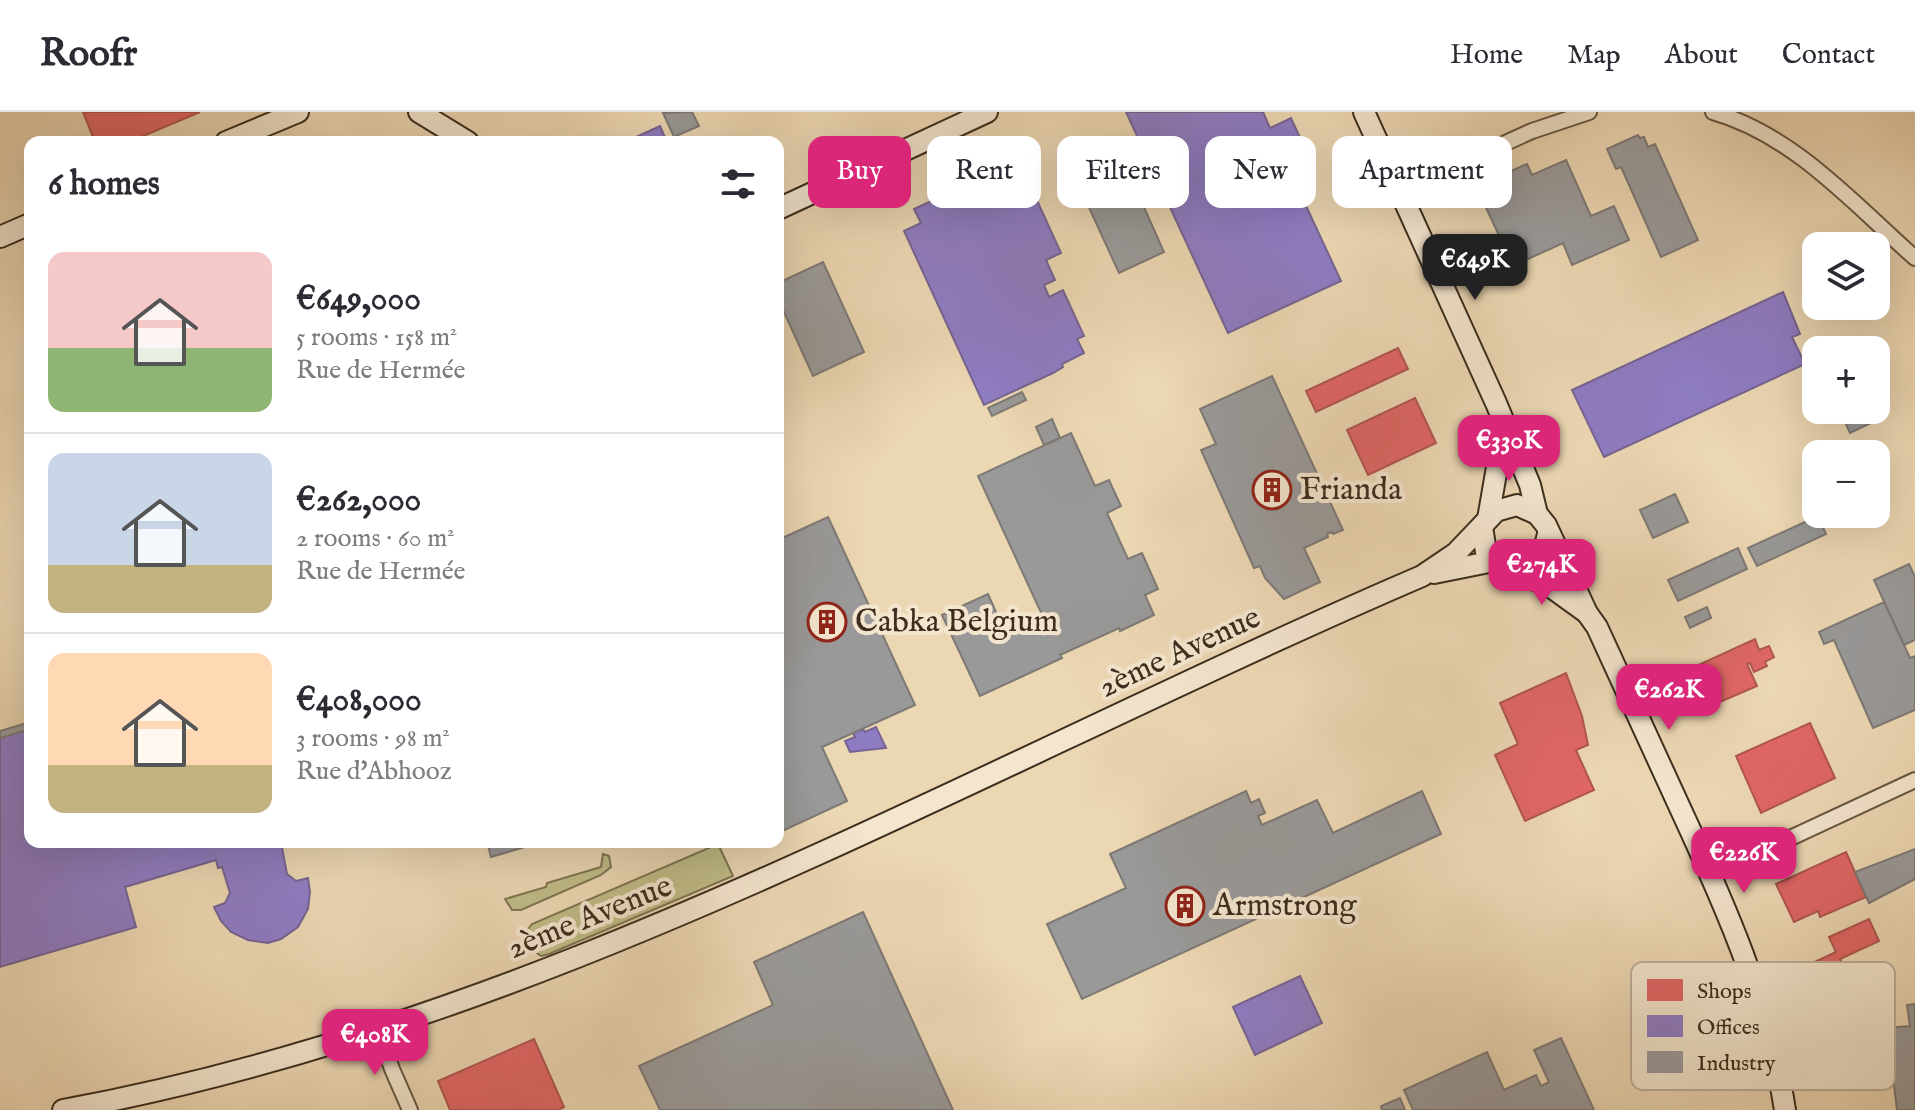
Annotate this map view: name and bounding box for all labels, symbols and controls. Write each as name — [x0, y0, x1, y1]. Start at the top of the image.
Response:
text: Roofr — [40, 31, 137, 79]
text: Home — [1450, 38, 1523, 73]
text: Map — [1567, 38, 1621, 73]
text: About — [1665, 38, 1738, 73]
text: Contact — [1782, 38, 1875, 73]
chip: Buy — [808, 136, 911, 208]
chip: Rent — [927, 136, 1041, 208]
chip: Filters — [1057, 136, 1189, 208]
chip: New — [1205, 136, 1316, 208]
chip: Apartment — [1332, 136, 1512, 208]
icon: filters — [716, 162, 760, 206]
text: 6 homes — [48, 163, 160, 206]
map controls — [1802, 232, 1890, 528]
button: layers — [1802, 232, 1890, 320]
pin: €649K — [1419, 234, 1531, 302]
text: €649K — [1440, 243, 1510, 276]
text: €649,000 — [296, 278, 421, 321]
icon: home — [112, 284, 208, 380]
text: 5 rooms · 158 m² — [296, 321, 457, 354]
button: + — [1802, 336, 1890, 424]
text: Rue de Hermée — [296, 354, 466, 387]
pin: €330K — [1453, 415, 1565, 483]
text: €330K — [1476, 424, 1542, 457]
button: − — [1802, 440, 1890, 528]
building icon: Frianda — [1251, 469, 1293, 511]
place label: Frianda — [1300, 470, 1402, 511]
text: €262,000 — [296, 479, 421, 522]
icon: home — [112, 485, 208, 581]
text: 2 rooms · 60 m² — [296, 522, 455, 555]
pin: €274K — [1486, 539, 1598, 607]
text: €274K — [1507, 548, 1577, 581]
text: Rue de Hermée — [296, 555, 466, 588]
street label: 2ème Avenue — [1093, 598, 1267, 708]
building icon: Cabka Belgium — [806, 601, 848, 643]
place label: Cabka Belgium — [855, 602, 1058, 643]
pin: €262K — [1613, 664, 1725, 732]
text: €262K — [1634, 673, 1704, 706]
text: €408,000 — [296, 679, 422, 722]
icon: home — [112, 685, 208, 781]
text: 3 rooms · 98 m² — [296, 722, 450, 755]
text: Rue d'Abhooz — [296, 755, 452, 788]
pin: €226K — [1688, 827, 1800, 895]
text: €226K — [1709, 836, 1779, 869]
street label: 2ème Avenue — [502, 866, 678, 970]
building icon: Armstrong — [1164, 885, 1206, 927]
place label: Armstrong — [1212, 886, 1357, 927]
legend — [1631, 962, 1895, 1090]
text: Shops — [1697, 978, 1751, 1006]
pin: €408K — [319, 1009, 431, 1077]
text: Offices — [1697, 1014, 1760, 1042]
text: €408K — [340, 1018, 410, 1051]
text: Industry — [1697, 1050, 1776, 1078]

